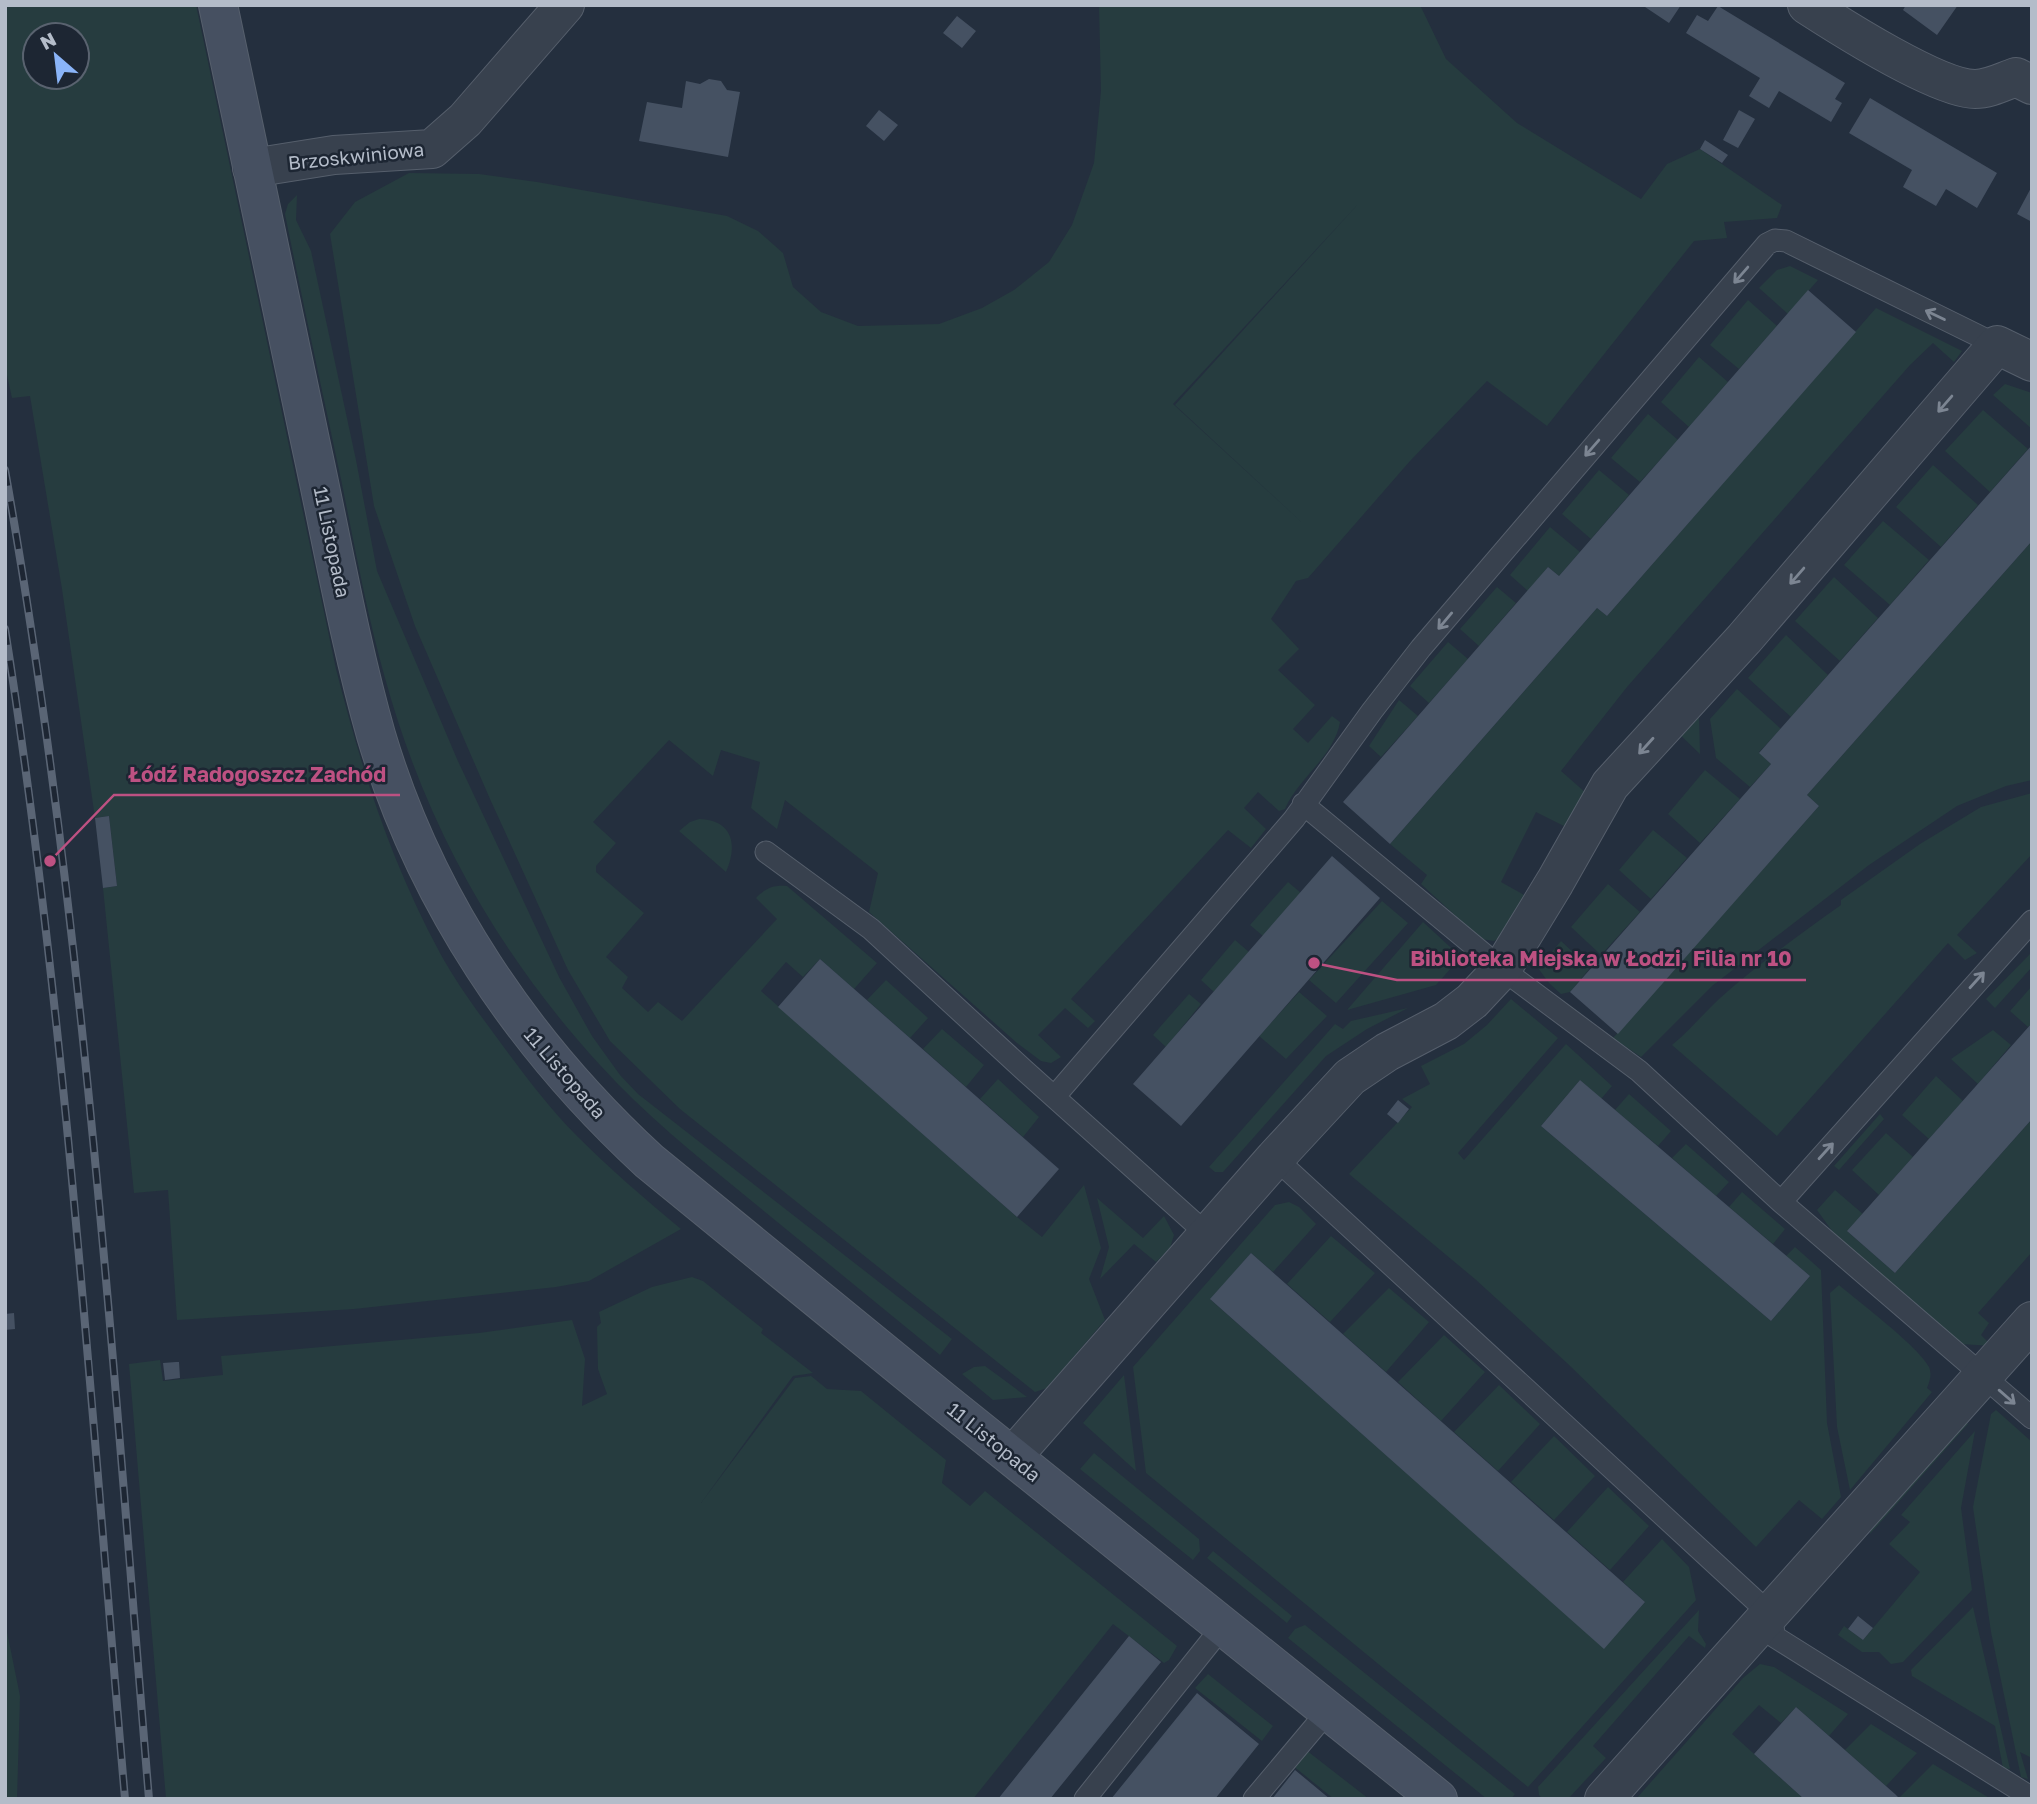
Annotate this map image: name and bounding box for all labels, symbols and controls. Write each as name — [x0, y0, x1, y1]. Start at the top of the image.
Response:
north arrow — [21, 21, 91, 91]
text: N — [36, 27, 60, 54]
street label: Brzoskwiniowa — [287, 137, 425, 174]
one-way arrow — [1733, 266, 1749, 284]
one-way arrow — [1925, 307, 1946, 321]
one-way arrow — [1937, 394, 1953, 412]
one-way arrow — [1584, 439, 1600, 457]
street label: 11 Listopada — [309, 484, 355, 600]
one-way arrow — [1789, 567, 1805, 585]
one-way arrow — [1437, 611, 1453, 629]
one-way arrow — [1637, 737, 1654, 754]
callout: Łódź Radogoszcz Zachód — [114, 753, 400, 795]
text: Łódź Radogoszcz Zachód — [128, 761, 386, 787]
callout: Biblioteka Miejska w Łodzi, Filia nr 10 — [1397, 938, 1806, 980]
text: Biblioteka Miejska w Łodzi, Filia nr 10 — [1410, 945, 1792, 971]
one-way arrow — [1969, 972, 1986, 989]
street label: 11 Listopada — [520, 1022, 611, 1123]
one-way arrow — [1818, 1142, 1834, 1160]
one-way arrow — [1998, 1389, 2016, 1405]
street label: 11 Listopada — [943, 1397, 1045, 1486]

